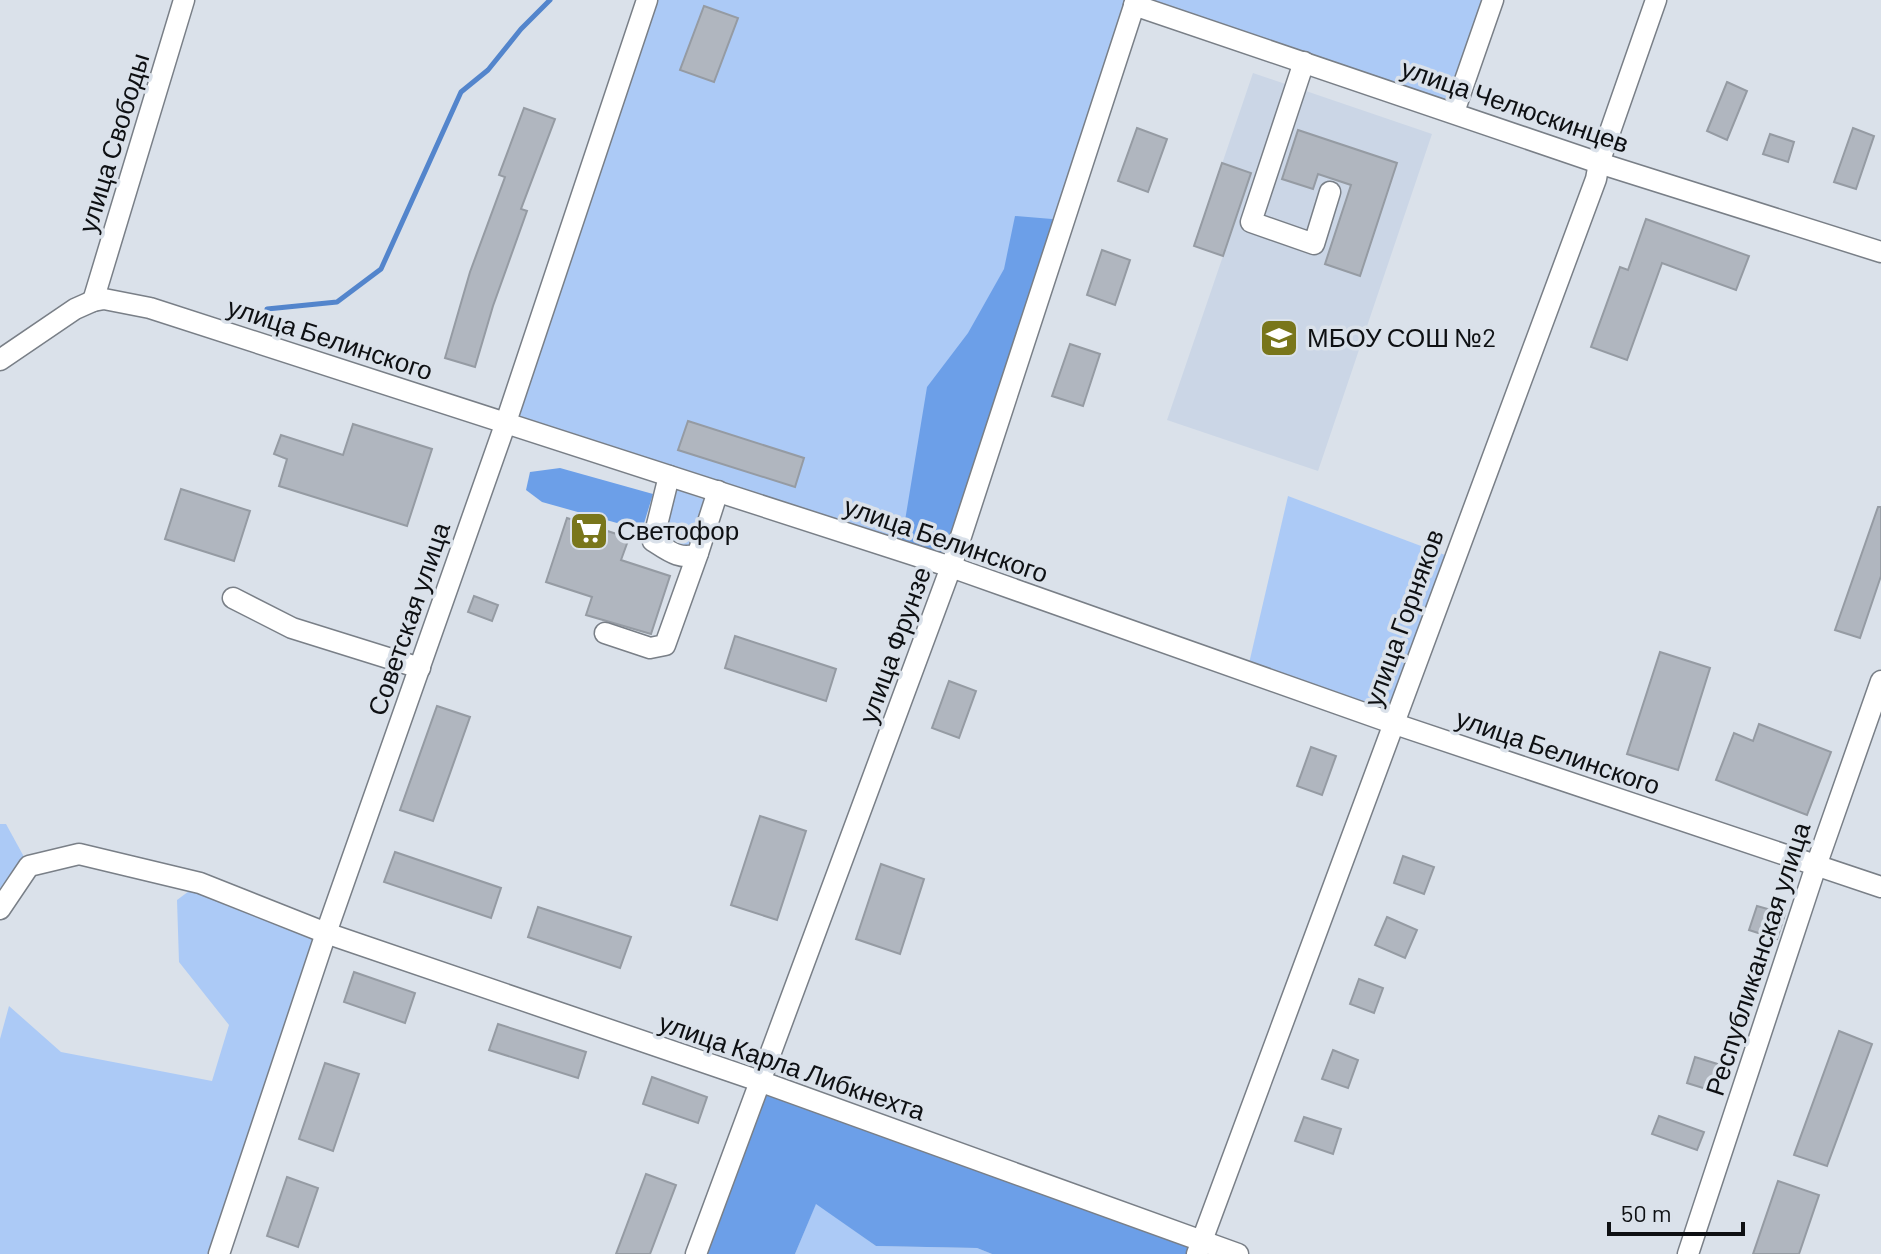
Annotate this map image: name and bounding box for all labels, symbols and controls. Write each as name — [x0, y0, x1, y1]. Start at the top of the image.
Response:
street label: улица Свободы — [71, 49, 155, 236]
street label: улица Челюскинцев — [1398, 51, 1633, 158]
street label: улица Белинского — [224, 290, 437, 385]
school or university icon: МБОУ СОШ №2 — [1258, 317, 1300, 359]
place label: МБОУ СОШ №2 — [1307, 321, 1496, 352]
street label: улица Белинского — [840, 489, 1053, 588]
supermarket icon: Светофор — [568, 510, 610, 552]
place label: Светофор — [617, 514, 739, 545]
street label: Советская улица — [360, 517, 455, 719]
street label: улица Горняков — [1356, 525, 1449, 710]
street label: улица Фрунзе — [851, 562, 936, 727]
street label: улица Белинского — [1452, 701, 1665, 800]
street label: Республиканская улица — [1698, 818, 1816, 1099]
street label: улица Карла Либкнехта — [655, 1005, 930, 1126]
scale bar — [1609, 1186, 1743, 1236]
text: 50 m — [1621, 1198, 1672, 1227]

